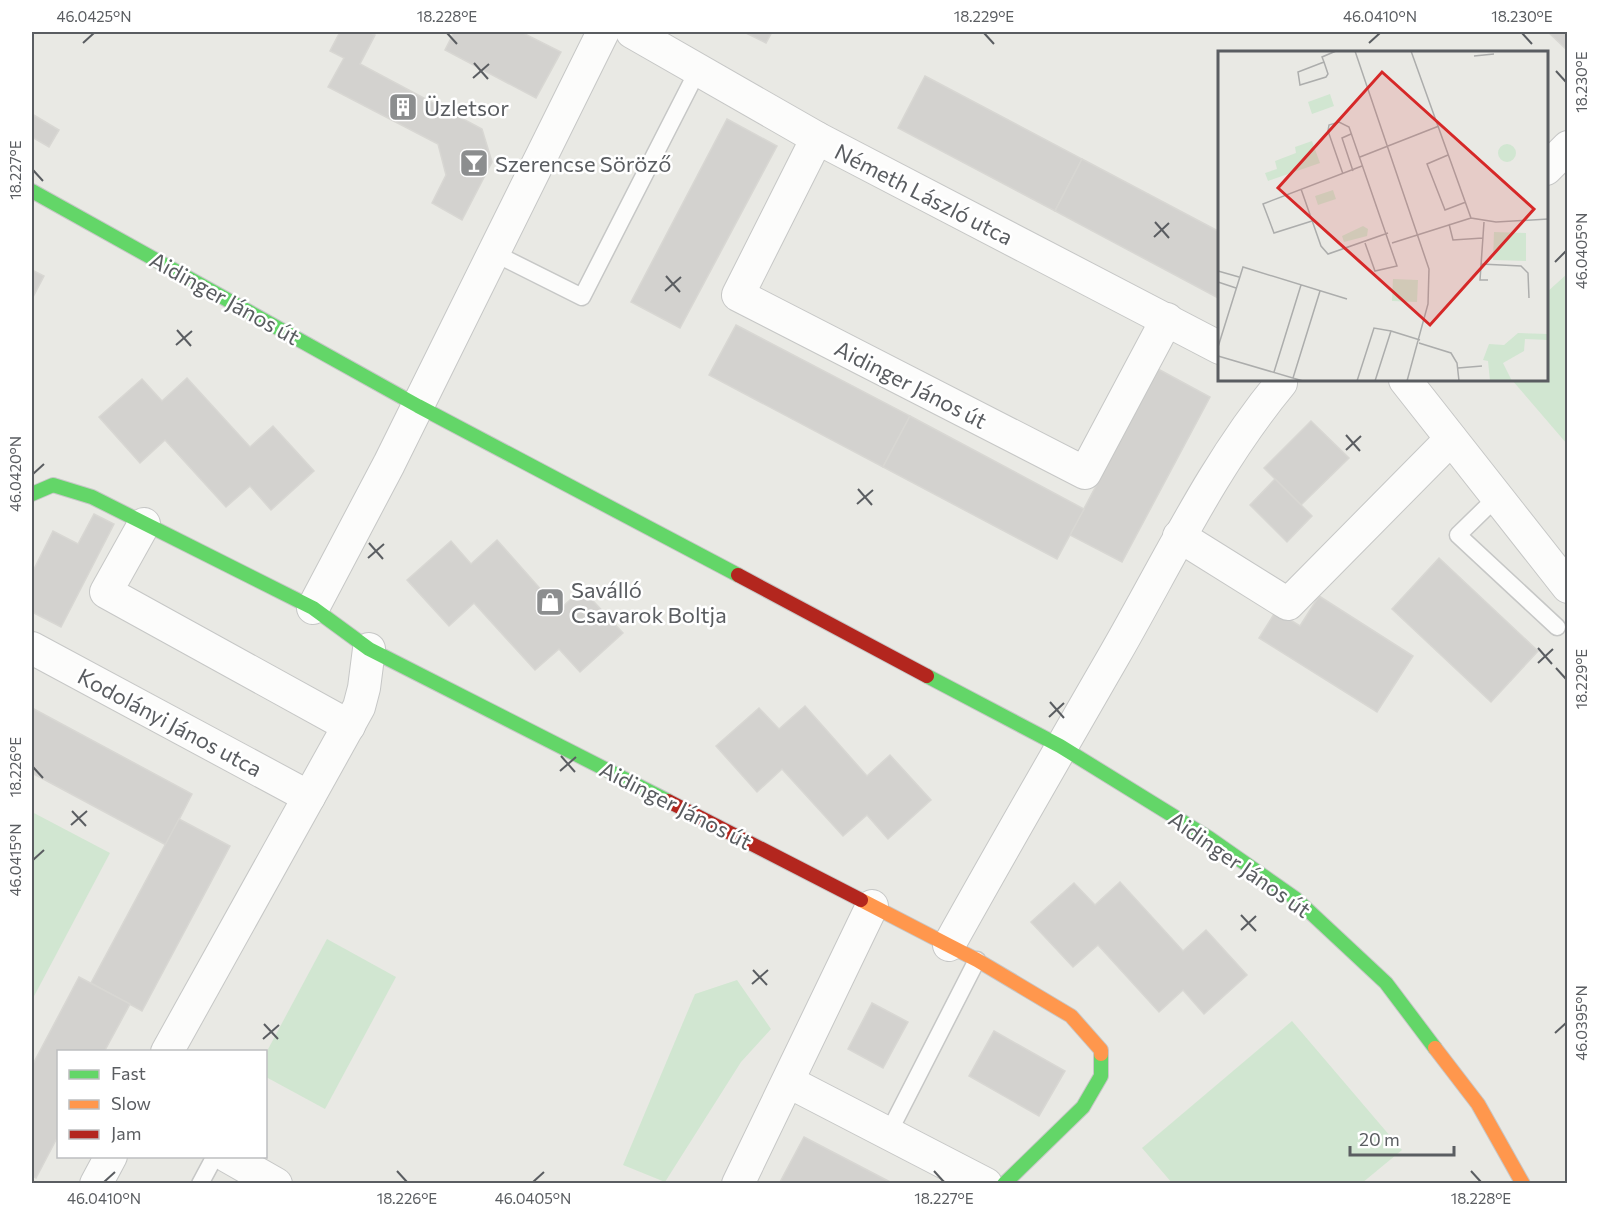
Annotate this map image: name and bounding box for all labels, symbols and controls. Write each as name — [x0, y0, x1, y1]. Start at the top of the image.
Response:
text: 46.0425°N — [56, 7, 132, 25]
text: 18.228°E — [417, 7, 477, 25]
text: 18.229°E — [954, 7, 1014, 25]
text: 46.0410°N — [1343, 7, 1417, 25]
text: 18.230°E — [1491, 7, 1553, 25]
inset map — [1218, 51, 1548, 381]
text: 18.230°E — [1572, 51, 1590, 113]
building icon: Üzletsor — [387, 91, 419, 123]
place label: Üzletsor — [424, 94, 509, 121]
street label: Németh László utca — [831, 137, 1017, 251]
text: 18.227°E — [6, 140, 24, 200]
bar icon: Szerencse Söröző — [458, 147, 490, 179]
place label: Szerencse Söröző — [495, 150, 671, 177]
text: 46.0405°N — [1572, 213, 1590, 289]
street label: Aidinger János út — [145, 246, 305, 350]
street label: Aidinger János út — [830, 334, 992, 434]
text: 46.0420°N — [6, 436, 24, 512]
place label: Saválló Csavarok Boltja — [571, 576, 727, 628]
shop icon: Saválló Csavarok Boltja — [534, 586, 566, 618]
text: 18.229°E — [1572, 649, 1590, 709]
street label: Kodolányi János utca — [73, 662, 267, 782]
text: 18.226°E — [6, 737, 24, 797]
street label: Aidinger János út — [595, 755, 757, 855]
street label: Aidinger János út — [1164, 805, 1316, 923]
text: 46.0415°N — [6, 824, 24, 896]
text: 46.0395°N — [1572, 985, 1590, 1061]
legend — [57, 1050, 267, 1158]
text: Fast — [111, 1062, 146, 1084]
text: Slow — [111, 1092, 151, 1114]
scale bar — [1350, 1119, 1454, 1157]
text: Jam — [111, 1122, 141, 1144]
text: 20 m — [1359, 1128, 1400, 1150]
text: 46.0410°N — [67, 1189, 141, 1207]
text: 18.226°E — [377, 1189, 437, 1207]
text: 46.0405°N — [495, 1189, 571, 1207]
text: 18.227°E — [914, 1189, 974, 1207]
text: 18.228°E — [1451, 1189, 1511, 1207]

